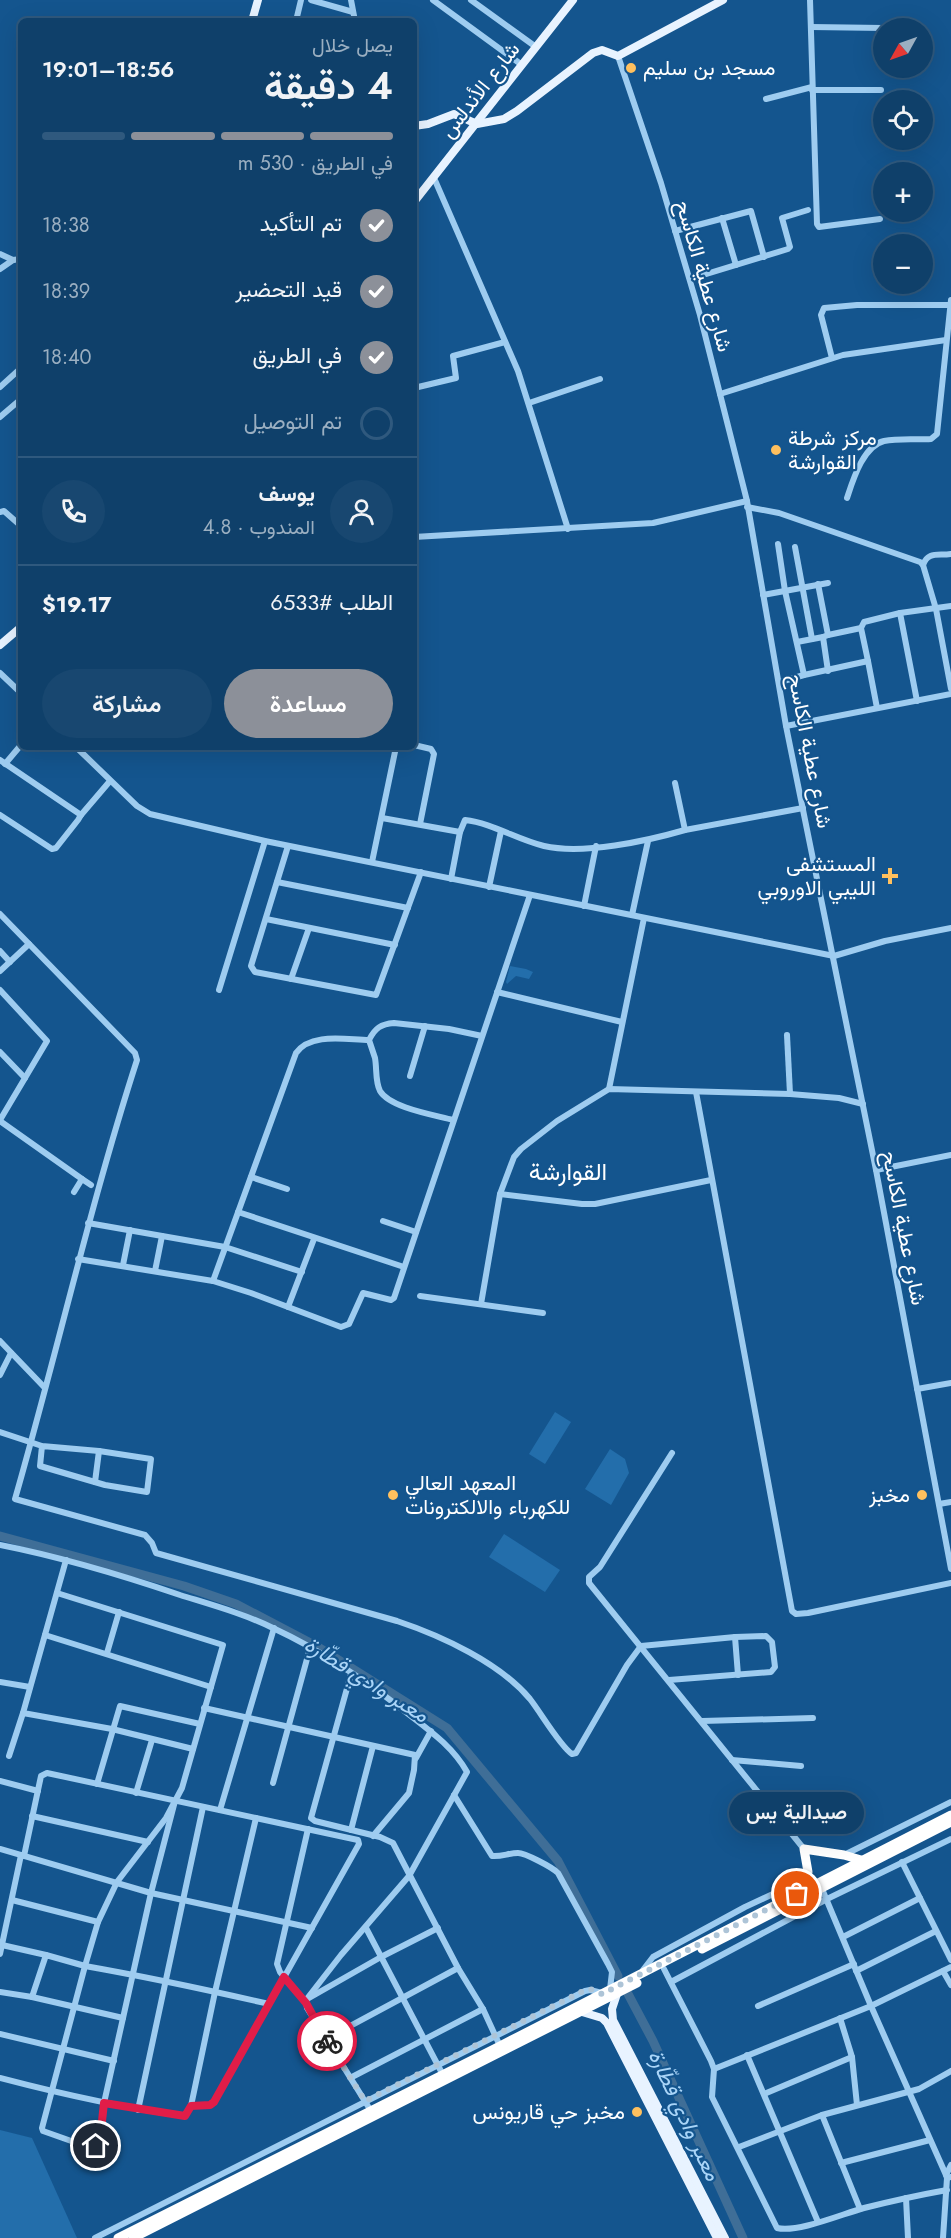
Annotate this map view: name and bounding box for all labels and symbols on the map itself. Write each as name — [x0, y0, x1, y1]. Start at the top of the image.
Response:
north arrow — [873, 18, 933, 78]
street label: شارع الأندلس — [433, 36, 527, 144]
place label: مسجد بن سليم — [643, 53, 776, 83]
marker: مسجد بن سليم — [624, 61, 638, 75]
street label: شارع عطية الكاسح — [668, 197, 740, 355]
place label: مركز شرطة القوارشة — [788, 423, 877, 477]
marker: مركز شرطة القوارشة — [769, 443, 783, 457]
street label: شارع عطية الكاسح — [780, 671, 840, 831]
place label: المستشفی الليبي الاوروبي — [758, 849, 876, 905]
marker: المستشفی الليبي الاوروبي — [881, 867, 899, 885]
street label: شارع عطية الكاسح — [874, 1148, 934, 1308]
district label: القوارشة — [529, 1154, 607, 1189]
place label: المعهد العالي للكهرباء والالكترونات — [405, 1468, 570, 1522]
place label: مخبز — [868, 1480, 910, 1510]
marker: المعهد العالي للكهرباء والالكترونات — [386, 1488, 400, 1502]
marker: مخبز — [915, 1488, 929, 1502]
water label: معبر وادي قطّارة — [298, 1628, 436, 1732]
callout: صيدالية يس — [730, 1792, 864, 1834]
pin — [771, 1868, 822, 1919]
courier — [297, 2011, 357, 2071]
water label: معبر وادي قطّارة — [639, 2044, 729, 2187]
place label: مخبز حي قاريونس — [473, 2097, 625, 2129]
marker: مخبز حي قاريونس — [630, 2105, 644, 2119]
pin — [70, 2120, 121, 2171]

